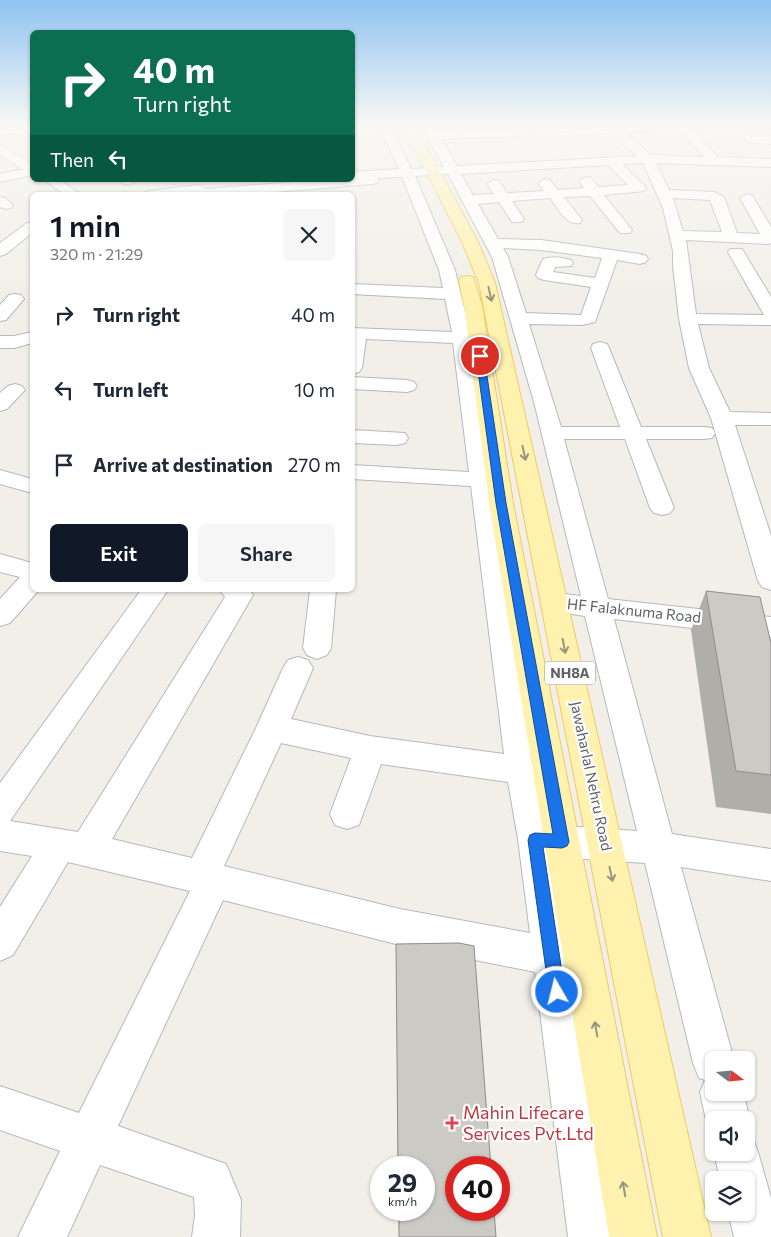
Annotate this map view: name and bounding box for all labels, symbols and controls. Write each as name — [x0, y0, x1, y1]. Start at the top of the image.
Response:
text: 40 m — [133, 47, 215, 90]
icon: right — [50, 50, 115, 115]
text: Turn right — [133, 90, 231, 117]
icon: left — [104, 145, 132, 173]
text: Then — [50, 148, 94, 171]
text: 1 min — [50, 206, 121, 243]
button: close — [283, 209, 335, 261]
text: 320 m · 21:29 — [50, 244, 143, 263]
one-way arrow — [486, 285, 495, 301]
icon: right — [50, 301, 78, 329]
text: Turn right — [93, 303, 180, 326]
text: 40 m — [291, 303, 335, 326]
pin — [459, 335, 501, 377]
icon: arrive — [466, 342, 494, 370]
icon: left — [50, 376, 78, 404]
text: Turn left — [93, 378, 168, 401]
text: 10 m — [294, 378, 335, 401]
one-way arrow — [520, 444, 529, 460]
icon: arrive — [50, 451, 78, 479]
text: Arrive at destination — [93, 453, 273, 476]
text: 270 m — [288, 453, 341, 476]
button: Exit — [50, 524, 188, 582]
button: Share — [198, 524, 335, 582]
street label: HF Falaknuma Road — [566, 594, 702, 626]
one-way arrow — [560, 637, 570, 653]
road number: NH8A — [545, 661, 595, 684]
street label: Jawaharlal Nehru Road — [567, 699, 617, 852]
one-way arrow — [607, 865, 616, 881]
position arrow — [530, 965, 582, 1017]
one-way arrow — [590, 1021, 600, 1037]
north arrow — [705, 1051, 755, 1101]
map controls — [705, 1051, 755, 1221]
place label: Mahin Lifecare Services Pvt.Ltd — [463, 1101, 594, 1144]
button: sound — [705, 1111, 755, 1161]
marker: Mahin Lifecare Services Pvt.Ltd — [445, 1116, 459, 1130]
speed limit sign: 40 — [445, 1156, 510, 1221]
text: 29 — [388, 1167, 417, 1197]
button: layers — [705, 1171, 755, 1221]
one-way arrow — [619, 1181, 629, 1197]
text: km/h — [388, 1194, 417, 1208]

